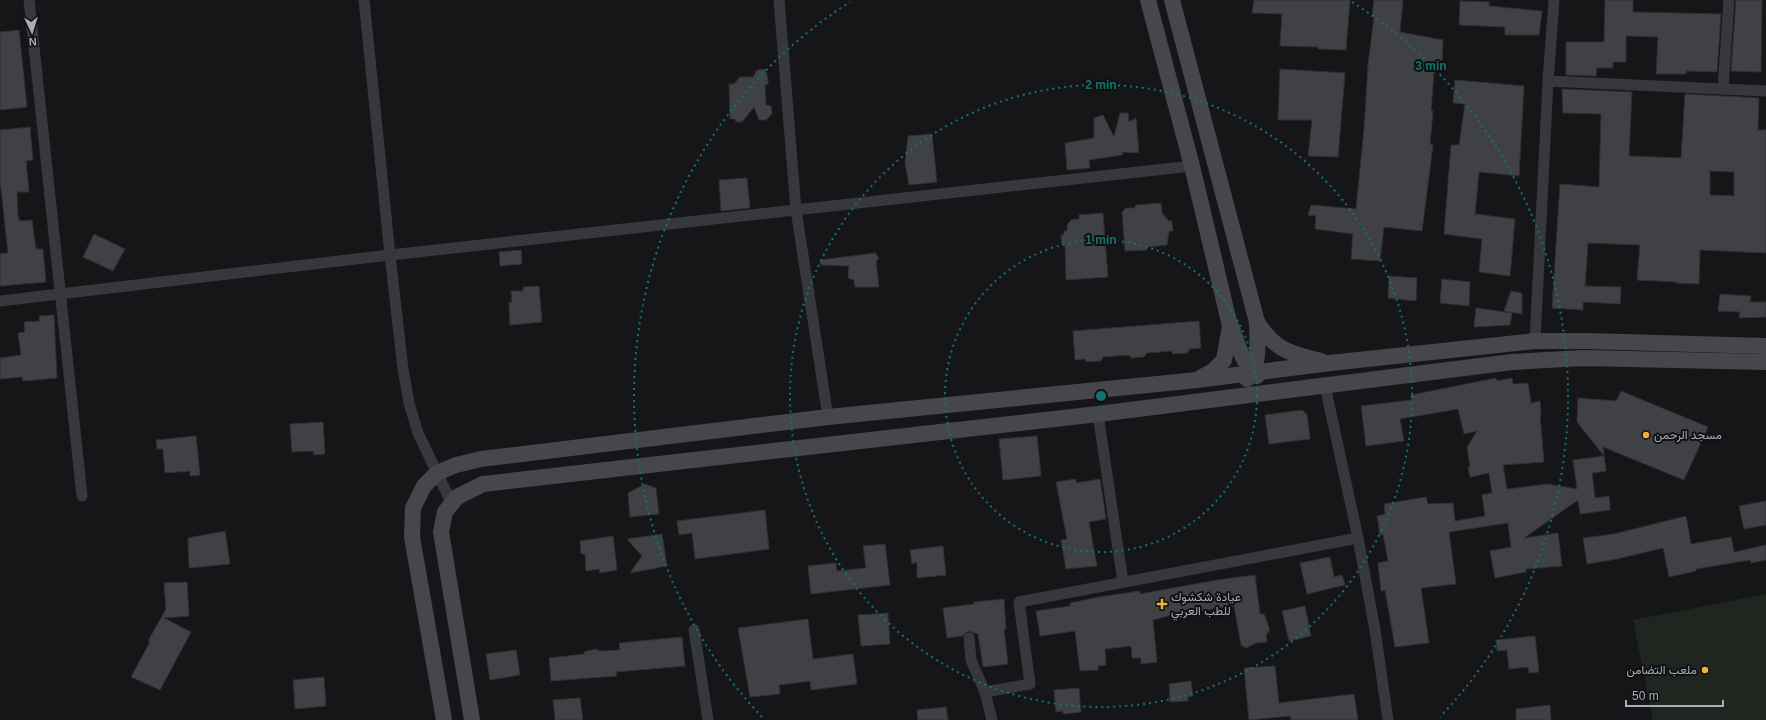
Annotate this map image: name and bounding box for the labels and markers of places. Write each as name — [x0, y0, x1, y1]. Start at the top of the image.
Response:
centre of rings — [1094, 389, 1108, 403]
place label: مسجد الرحمن — [1654, 428, 1722, 443]
marker: مسجد الرحمن — [1641, 430, 1651, 440]
place label: عيادة شكشوك للطب العربي — [1171, 590, 1241, 621]
marker: عيادة شكشوك للطب العربي — [1156, 598, 1168, 610]
place label: ملعب التضامن — [1626, 663, 1697, 678]
marker: ملعب التضامن — [1700, 665, 1710, 675]

